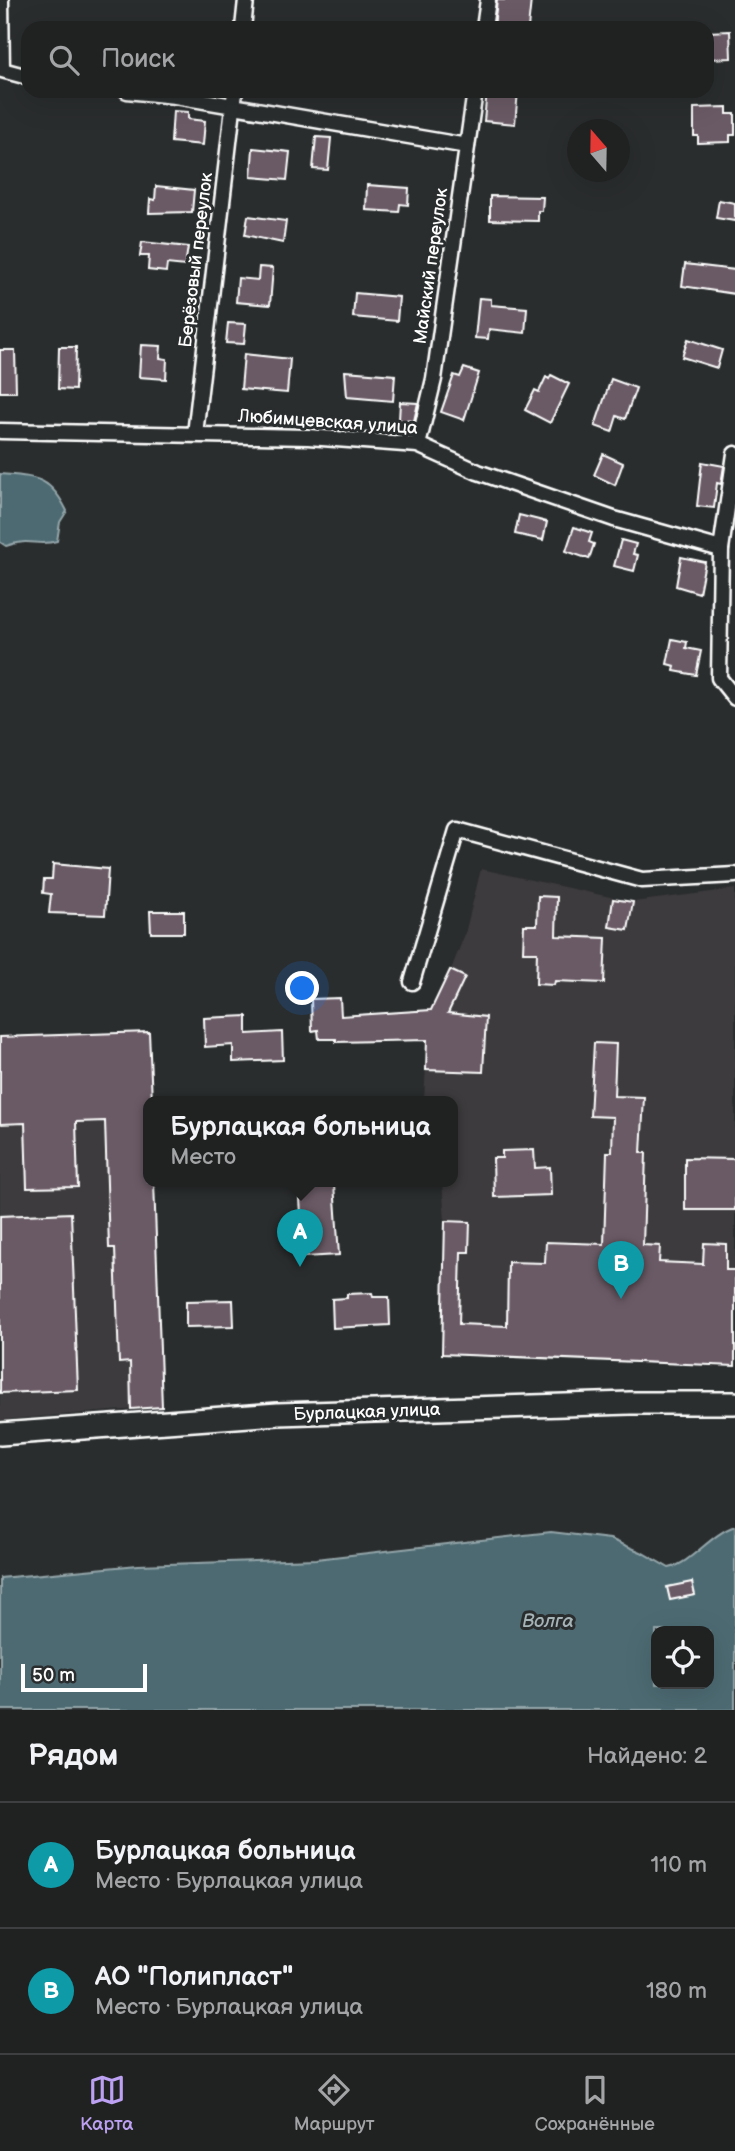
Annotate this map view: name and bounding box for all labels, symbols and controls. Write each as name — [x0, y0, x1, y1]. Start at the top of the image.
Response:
search box — [21, 21, 714, 98]
icon: search — [45, 41, 83, 79]
text: Поиск — [101, 44, 175, 75]
north arrow — [567, 119, 630, 182]
street label: Берёзовый переулок — [175, 171, 217, 349]
street label: Майский переулок — [410, 186, 452, 346]
street label: Любимцевская улица — [236, 405, 419, 439]
your location — [285, 971, 319, 1005]
popup — [143, 1096, 458, 1187]
text: Бурлацкая больница — [170, 1112, 431, 1143]
text: Место — [170, 1143, 236, 1171]
pin: A — [277, 1209, 323, 1267]
pin: B — [598, 1241, 644, 1299]
street label: Бурлацкая улица — [293, 1399, 441, 1425]
water label: Волга — [522, 1610, 574, 1633]
map controls — [651, 1626, 714, 1689]
button: locate — [651, 1626, 714, 1689]
scale bar — [21, 1661, 147, 1693]
text: 50 m — [32, 1664, 75, 1687]
text: Рядом — [28, 1738, 118, 1774]
text: Найдено: 2 — [587, 1742, 707, 1770]
text: Бурлацкая больница — [95, 1836, 355, 1867]
text: A — [44, 1851, 58, 1879]
text: 110 m — [650, 1851, 707, 1879]
text: Место · Бурлацкая улица — [95, 1867, 363, 1895]
text: АО "Полипласт" — [95, 1962, 293, 1993]
text: B — [43, 1977, 59, 2005]
text: 180 m — [646, 1977, 707, 2005]
text: Место · Бурлацкая улица — [95, 1993, 363, 2021]
tab: Карта — [80, 2071, 134, 2136]
tab: Маршрут — [294, 2071, 375, 2136]
tab: Сохранённые — [535, 2071, 655, 2136]

